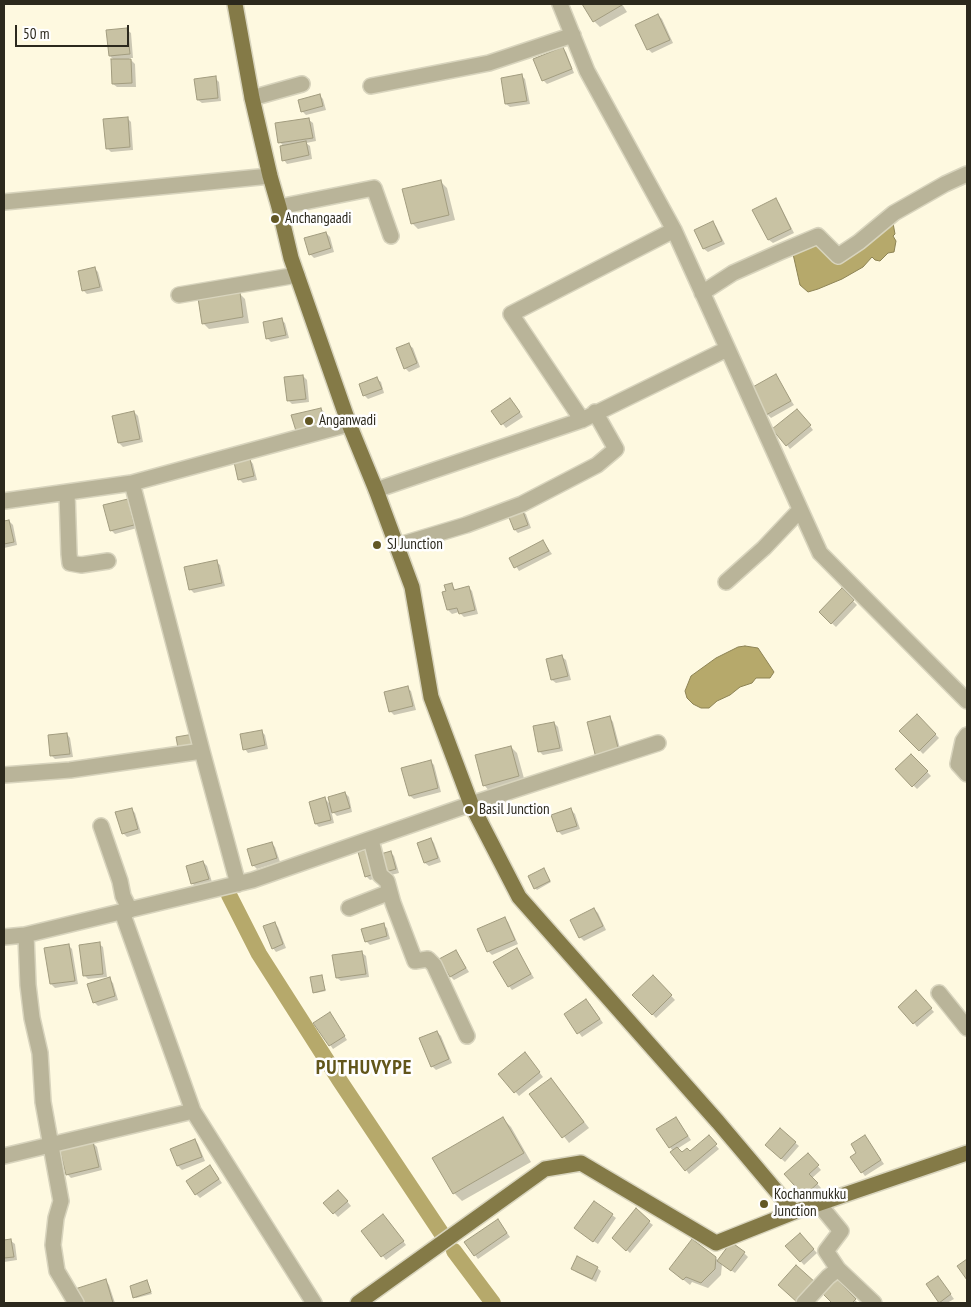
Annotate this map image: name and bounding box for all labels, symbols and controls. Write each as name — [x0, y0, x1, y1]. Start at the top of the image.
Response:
scale bar — [18, 15, 131, 47]
text: 50 m — [23, 24, 49, 43]
place label: Anchangaadi — [285, 210, 351, 228]
marker: Anchangaadi — [269, 213, 281, 225]
place label: Anganwadi — [319, 412, 376, 430]
marker: Anganwadi — [303, 415, 315, 427]
place label: SJ Junction — [387, 536, 443, 554]
marker: SJ Junction — [371, 539, 383, 551]
place label: Basil Junction — [479, 801, 550, 819]
marker: Basil Junction — [463, 804, 475, 816]
district label: PUTHUVYPE — [315, 1056, 413, 1080]
place label: Kochanmukku Junction — [774, 1186, 846, 1221]
marker: Kochanmukku Junction — [758, 1198, 770, 1210]

